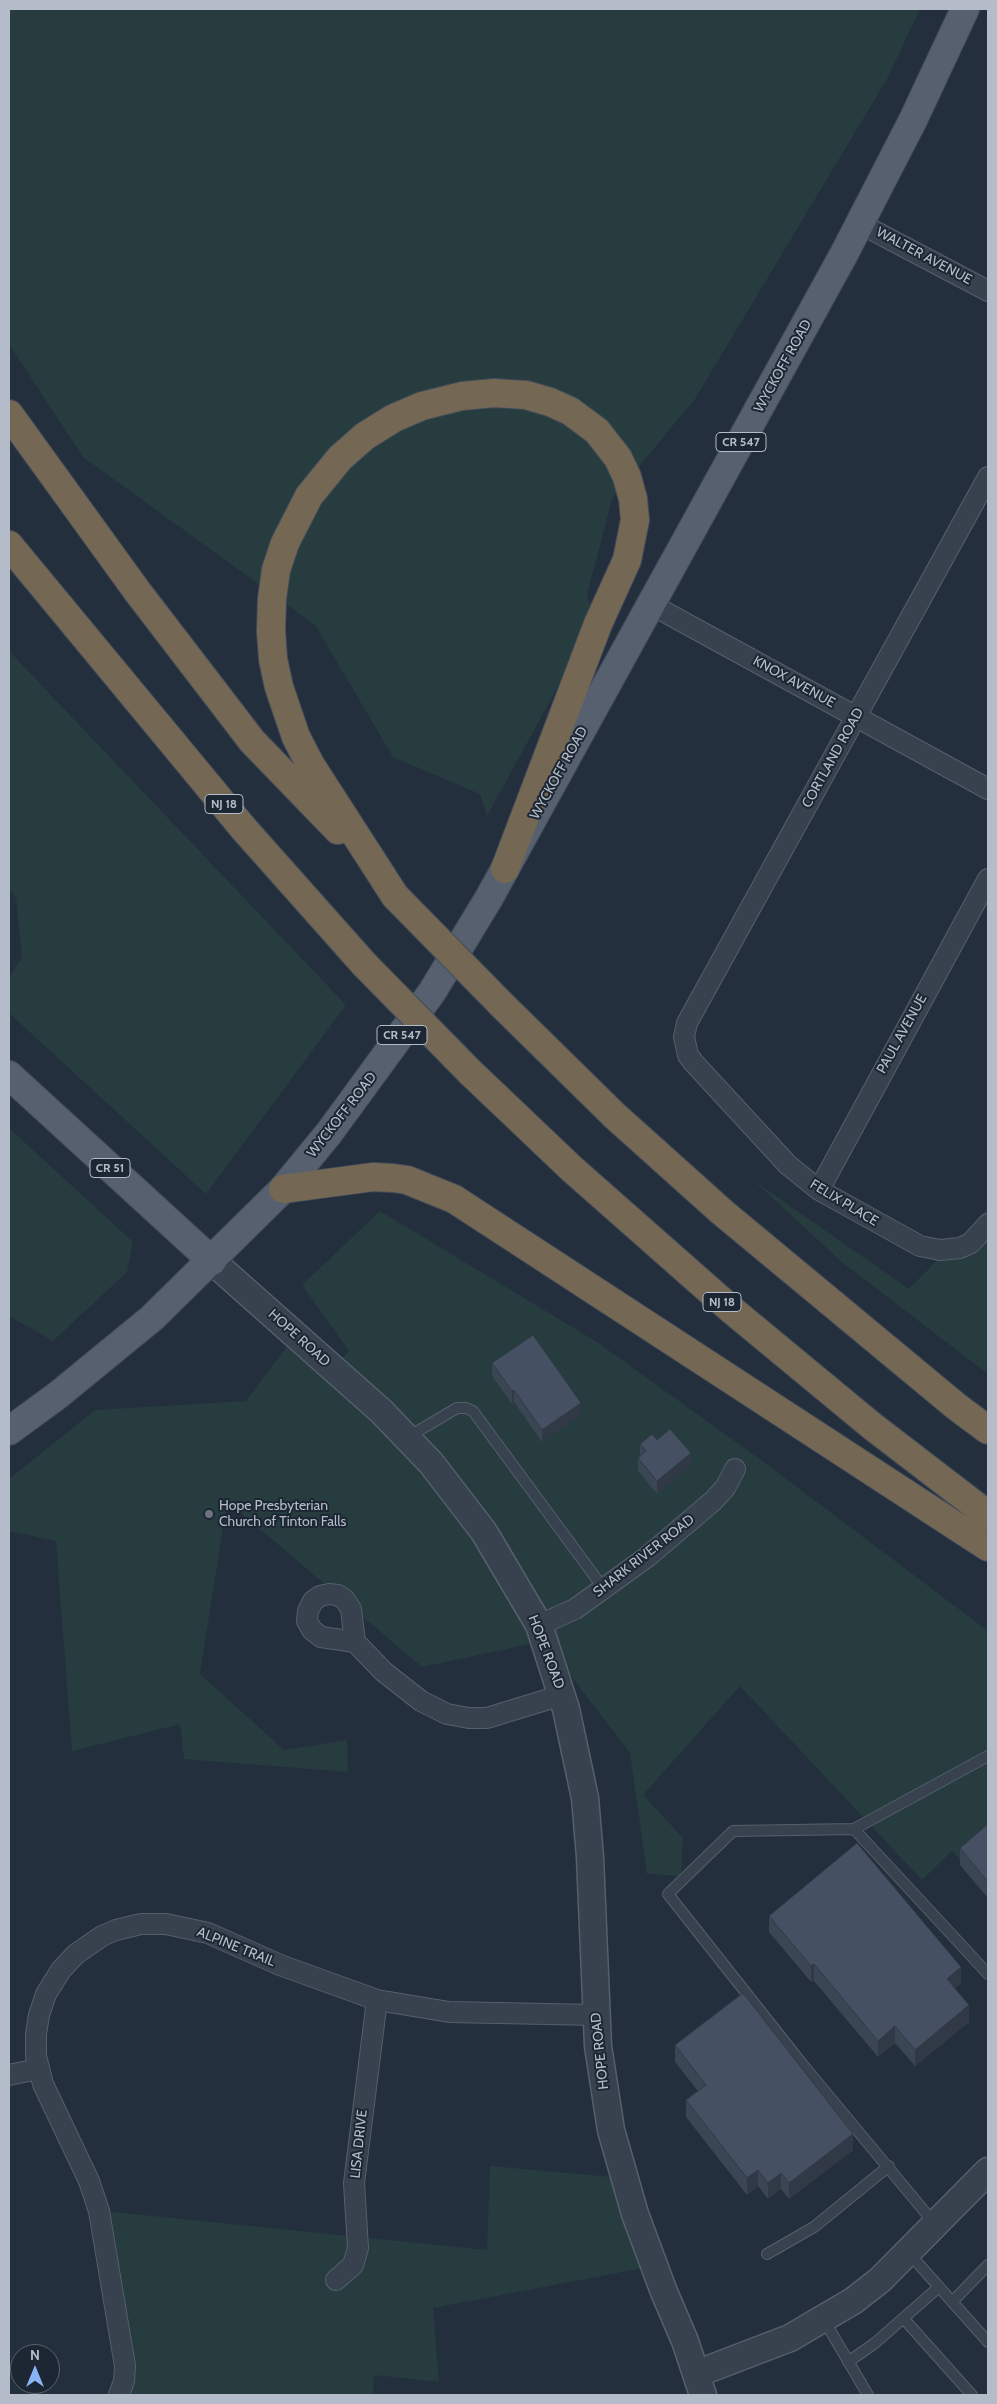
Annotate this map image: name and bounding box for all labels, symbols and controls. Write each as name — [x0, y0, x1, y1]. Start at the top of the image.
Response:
street label: WALTER AVENUE — [873, 224, 975, 288]
street label: WYCKOFF ROAD — [751, 317, 815, 415]
road number: CR 547 — [716, 432, 766, 452]
street label: KNOX AVENUE — [750, 652, 838, 712]
street label: CORTLAND ROAD — [799, 705, 867, 811]
street label: WYCKOFF ROAD — [527, 724, 591, 822]
road number: NJ 18 — [205, 794, 243, 814]
street label: PAUL AVENUE — [873, 991, 931, 1077]
road number: CR 547 — [377, 1026, 427, 1044]
street label: WYCKOFF ROAD — [304, 1069, 380, 1161]
road number: CR 51 — [90, 1158, 130, 1178]
street label: FELIX PLACE — [807, 1176, 881, 1230]
road number: NJ 18 — [703, 1292, 741, 1311]
street label: HOPE ROAD — [265, 1306, 333, 1370]
place label: Hope Presbyterian Church of Tinton Falls — [219, 1498, 346, 1530]
marker: Hope Presbyterian Church of Tinton Falls — [203, 1508, 215, 1520]
street label: SHARK RIVER ROAD — [590, 1511, 698, 1601]
street label: HOPE ROAD — [524, 1613, 568, 1691]
street label: ALPINE TRAIL — [194, 1924, 278, 1970]
street label: HOPE ROAD — [588, 2012, 612, 2090]
street label: LISA DRIVE — [347, 2109, 371, 2179]
north arrow — [10, 2344, 60, 2394]
text: N — [30, 2346, 40, 2364]

